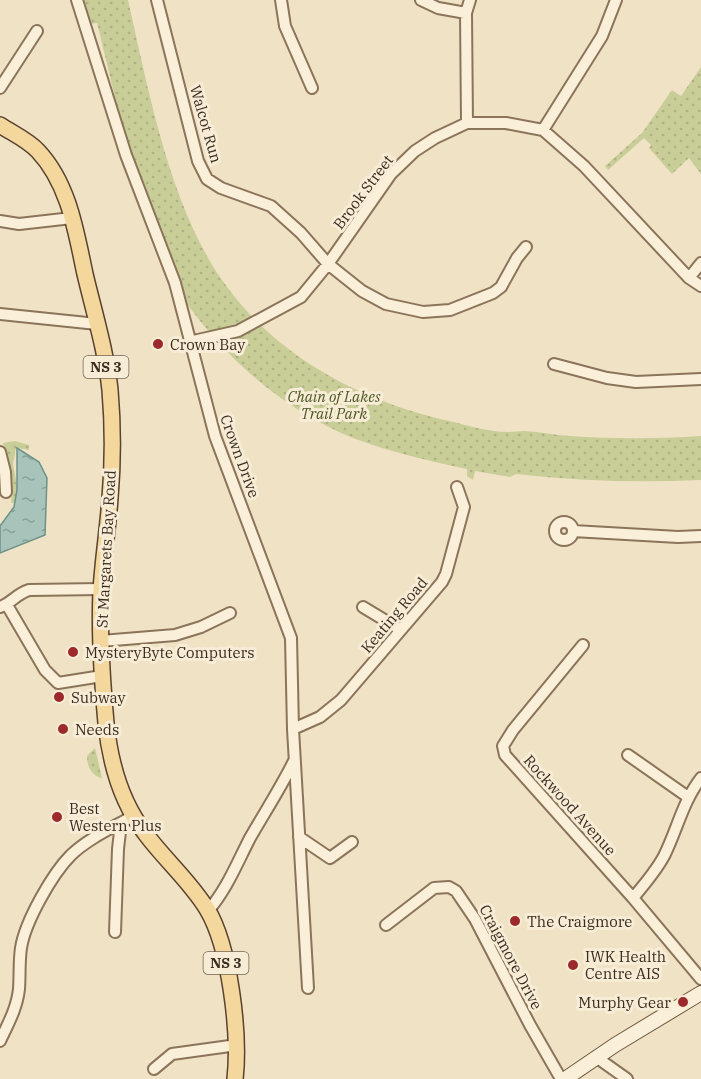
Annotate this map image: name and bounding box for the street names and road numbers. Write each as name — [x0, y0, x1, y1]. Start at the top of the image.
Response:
street label: Walcot Run — [186, 83, 226, 165]
street label: Brook Street — [329, 151, 397, 233]
road number: NS 3 — [84, 356, 128, 378]
street label: Crown Drive — [216, 412, 264, 500]
street label: St Margarets Bay Road — [92, 470, 120, 628]
street label: Keating Road — [357, 573, 431, 657]
street label: Rockwood Avenue — [520, 751, 620, 859]
street label: Craigmore Drive — [475, 901, 547, 1013]
road number: NS 3 — [204, 952, 248, 974]

